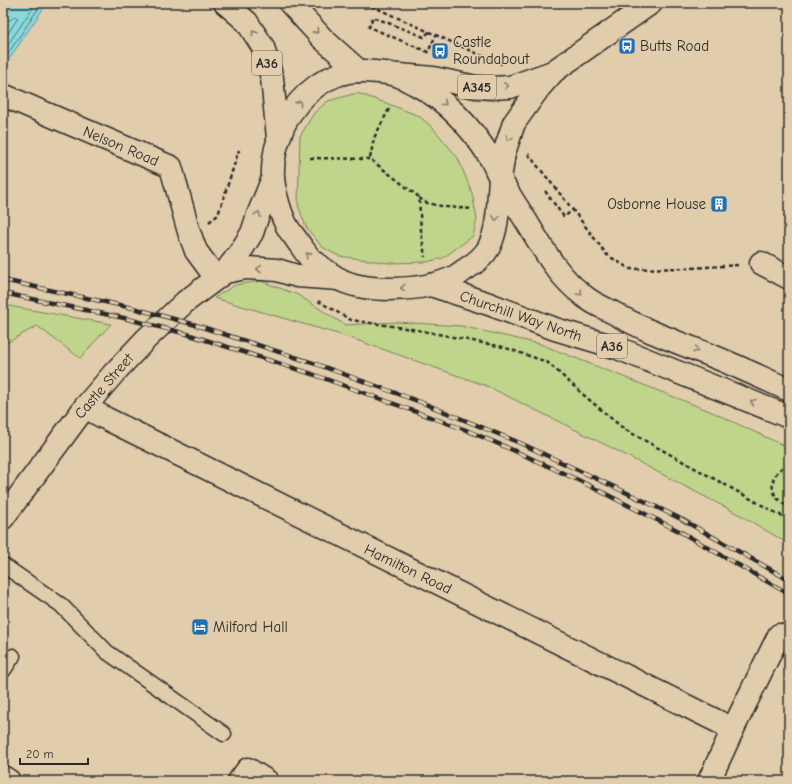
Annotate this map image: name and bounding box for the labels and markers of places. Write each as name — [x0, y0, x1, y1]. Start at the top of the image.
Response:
place label: Castle Roundabout — [453, 33, 530, 68]
bus stop icon: Butts Road — [617, 36, 637, 56]
place label: Butts Road — [640, 37, 709, 55]
bus stop icon: Castle Roundabout — [430, 41, 450, 61]
building icon: Osborne House — [709, 194, 729, 214]
place label: Osborne House — [607, 195, 706, 213]
hotel icon: Milford Hall — [190, 617, 210, 637]
place label: Milford Hall — [213, 618, 288, 636]

